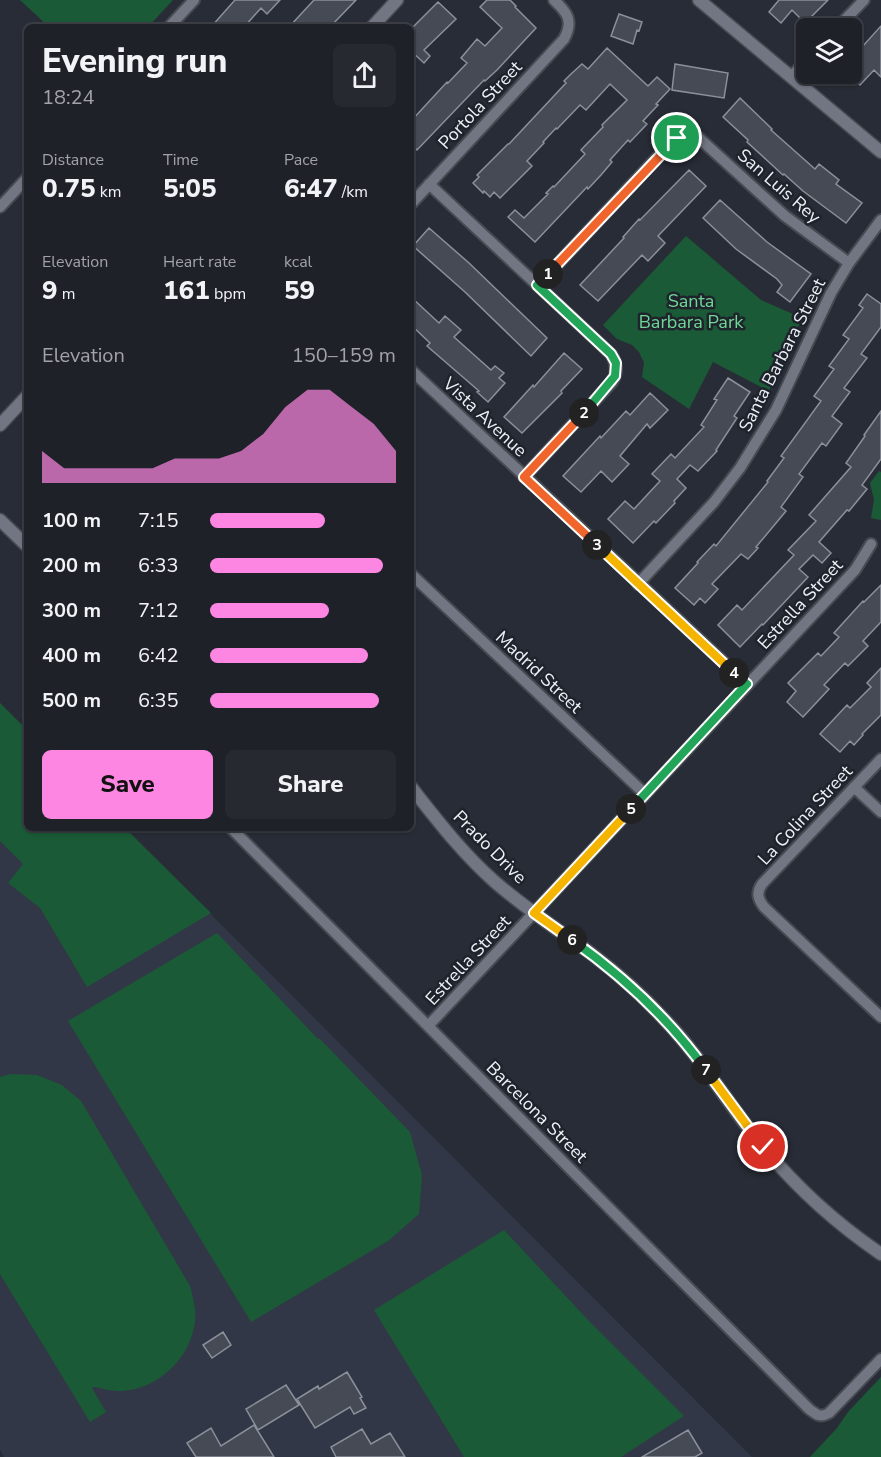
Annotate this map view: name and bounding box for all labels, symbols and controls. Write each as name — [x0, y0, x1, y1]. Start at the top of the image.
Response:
map controls — [796, 18, 862, 84]
button: layers — [796, 18, 862, 84]
text: Evening run — [42, 39, 227, 84]
button: share — [333, 44, 396, 107]
street label: Portola Street — [433, 55, 528, 154]
text: 18:24 — [42, 84, 95, 111]
pin — [651, 112, 702, 163]
icon: arrive — [660, 121, 693, 154]
street label: San Luis Rey — [732, 143, 826, 229]
text: Distance — [42, 149, 104, 171]
text: Time — [163, 149, 199, 171]
text: Pace — [284, 149, 318, 171]
text: 0.75 — [42, 171, 96, 206]
text: 5:05 — [163, 171, 217, 206]
text: 6:47 — [284, 171, 338, 206]
text: km — [96, 181, 121, 203]
text: /km — [338, 181, 368, 203]
text: Elevation — [42, 251, 108, 273]
text: Heart rate — [163, 251, 236, 273]
text: kcal — [284, 251, 312, 273]
pin: 1 — [533, 259, 563, 289]
text: 1 — [543, 263, 553, 285]
text: 9 — [42, 273, 58, 308]
text: 161 — [163, 273, 210, 308]
text: 59 — [284, 273, 315, 308]
street label: Santa Barbara Street — [733, 274, 831, 436]
text: m — [58, 283, 75, 305]
text: bpm — [210, 283, 246, 305]
park label: Santa Barbara Park — [639, 289, 744, 334]
text: Elevation — [42, 342, 125, 369]
text: 150–159 m — [292, 342, 396, 369]
street label: Vista Avenue — [437, 371, 532, 462]
pin: 2 — [569, 398, 599, 428]
text: 2 — [579, 402, 589, 424]
text: 100 m — [42, 507, 101, 534]
text: 7:15 — [138, 507, 179, 534]
pin: 3 — [582, 530, 612, 560]
text: 3 — [592, 534, 602, 556]
text: 200 m — [42, 552, 101, 579]
text: 6:33 — [138, 552, 179, 579]
street label: Estrella Street — [752, 553, 848, 654]
text: 300 m — [42, 597, 101, 624]
text: 7:12 — [138, 597, 179, 624]
street label: Madrid Street — [490, 626, 588, 719]
text: 400 m — [42, 642, 101, 669]
text: 6:42 — [138, 642, 179, 669]
pin: 4 — [719, 658, 749, 688]
text: 4 — [729, 662, 739, 684]
text: 500 m — [42, 687, 101, 714]
text: 6:35 — [138, 687, 179, 714]
button: Save — [42, 750, 213, 819]
button: Share — [225, 750, 396, 819]
street label: La Colina Street — [752, 759, 858, 870]
pin: 5 — [616, 794, 646, 824]
text: 5 — [626, 798, 636, 820]
street label: Prado Drive — [448, 805, 532, 889]
street label: Estrella Street — [420, 909, 516, 1010]
pin: 6 — [557, 925, 587, 955]
text: 6 — [567, 929, 577, 951]
pin: 7 — [691, 1055, 721, 1085]
street label: Barcelona Street — [481, 1056, 594, 1169]
text: 7 — [701, 1059, 711, 1081]
pin — [737, 1121, 788, 1172]
icon: check — [746, 1130, 779, 1163]

